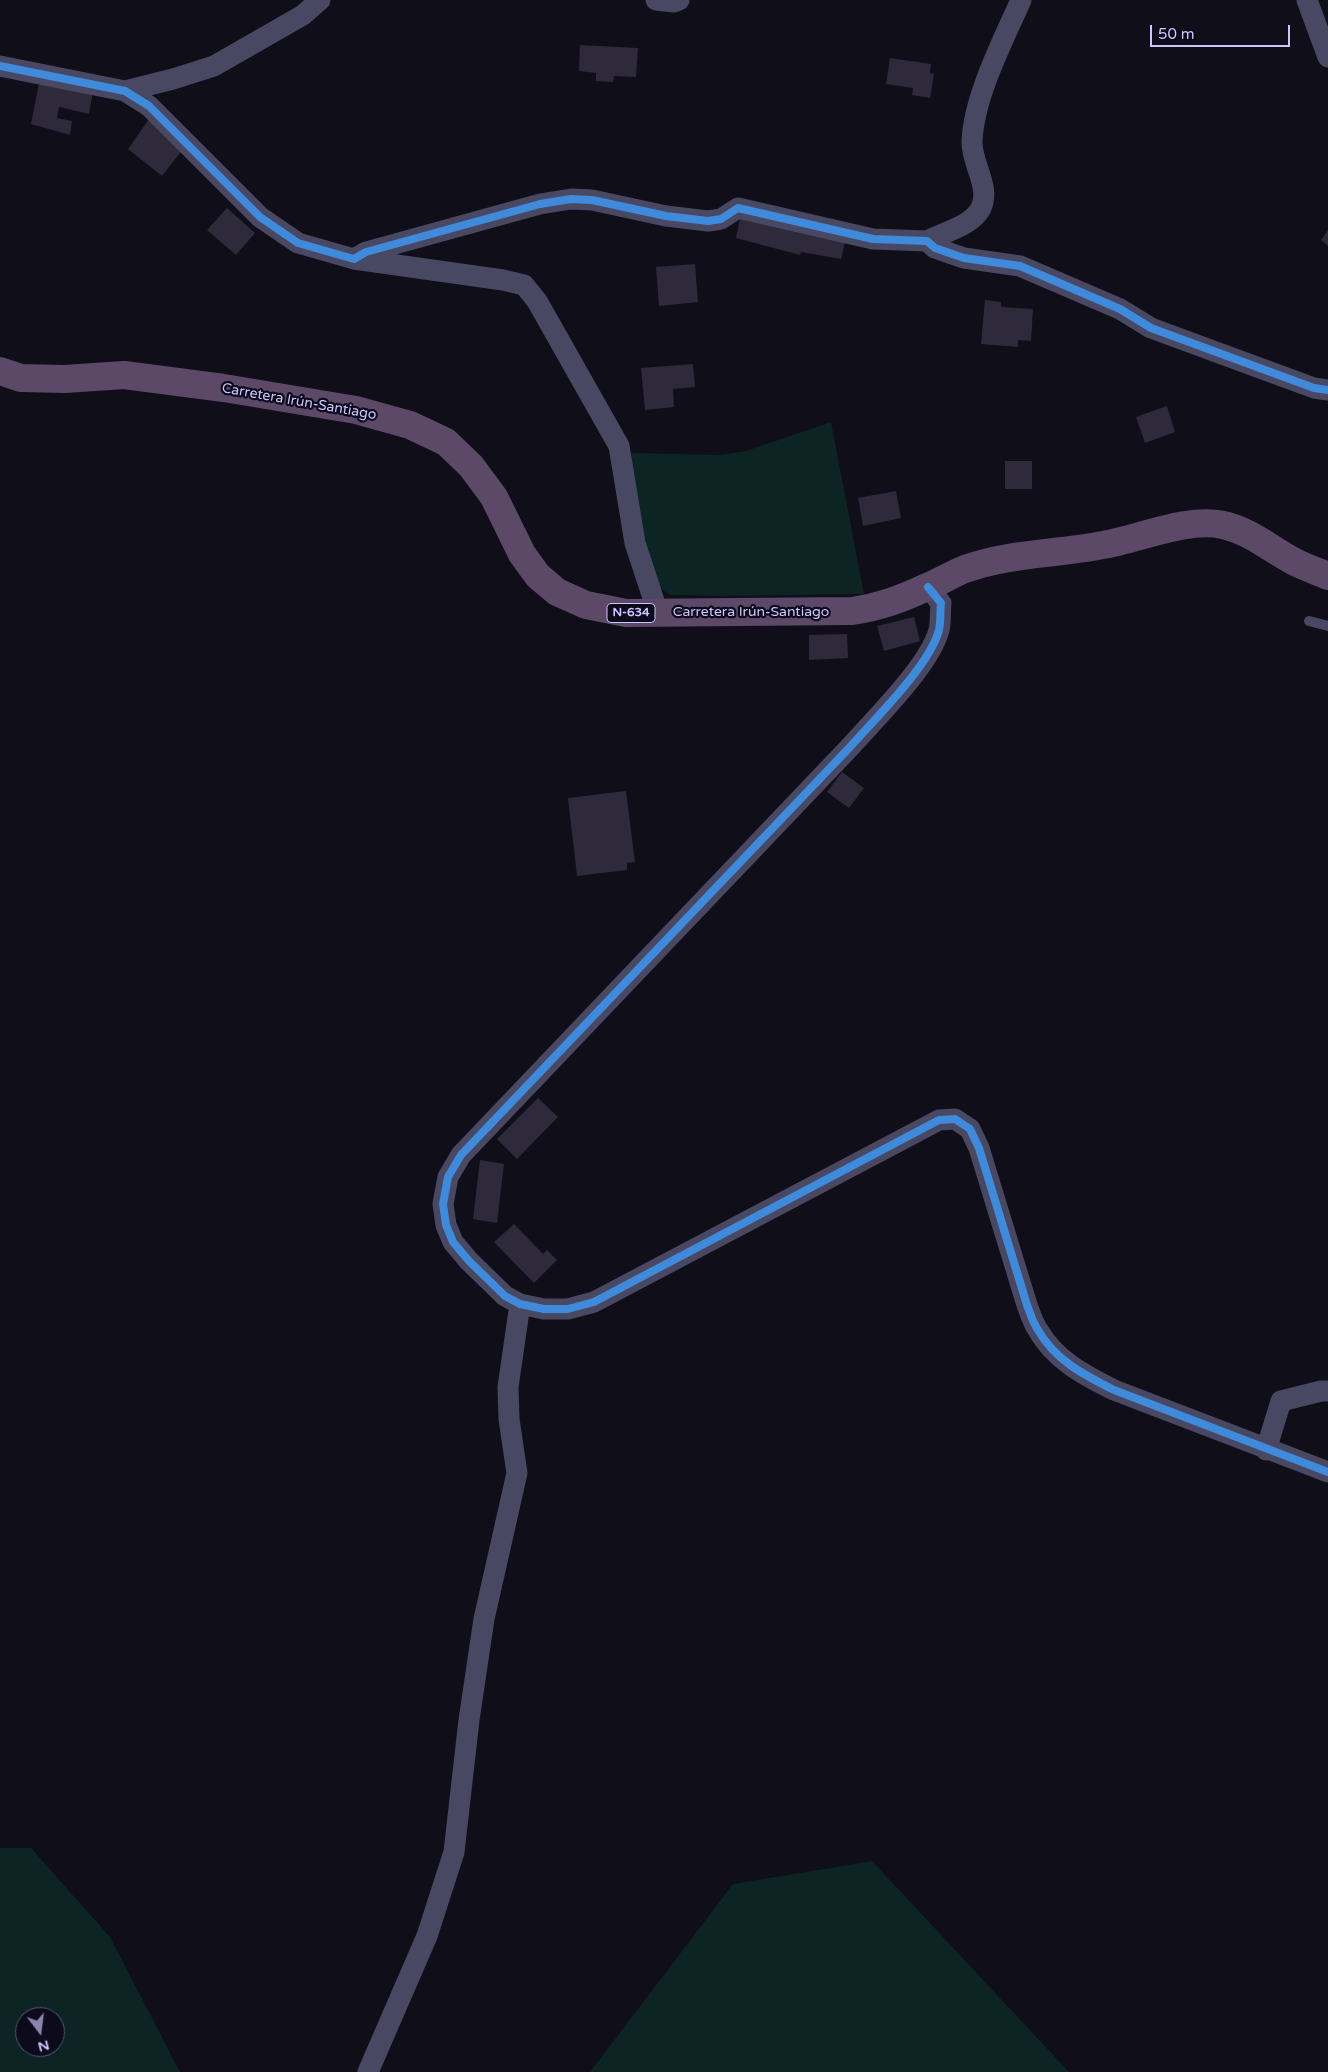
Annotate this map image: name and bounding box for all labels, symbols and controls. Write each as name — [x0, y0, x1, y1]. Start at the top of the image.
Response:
scale bar — [1153, 15, 1293, 47]
text: 50 m — [1158, 25, 1195, 43]
street label: Carretera Irún-Santiago — [220, 380, 378, 424]
road number: N-634 — [607, 604, 655, 622]
street label: Carretera Irún-Santiago — [673, 604, 829, 620]
north arrow — [15, 2007, 65, 2057]
text: N — [36, 2036, 51, 2056]

